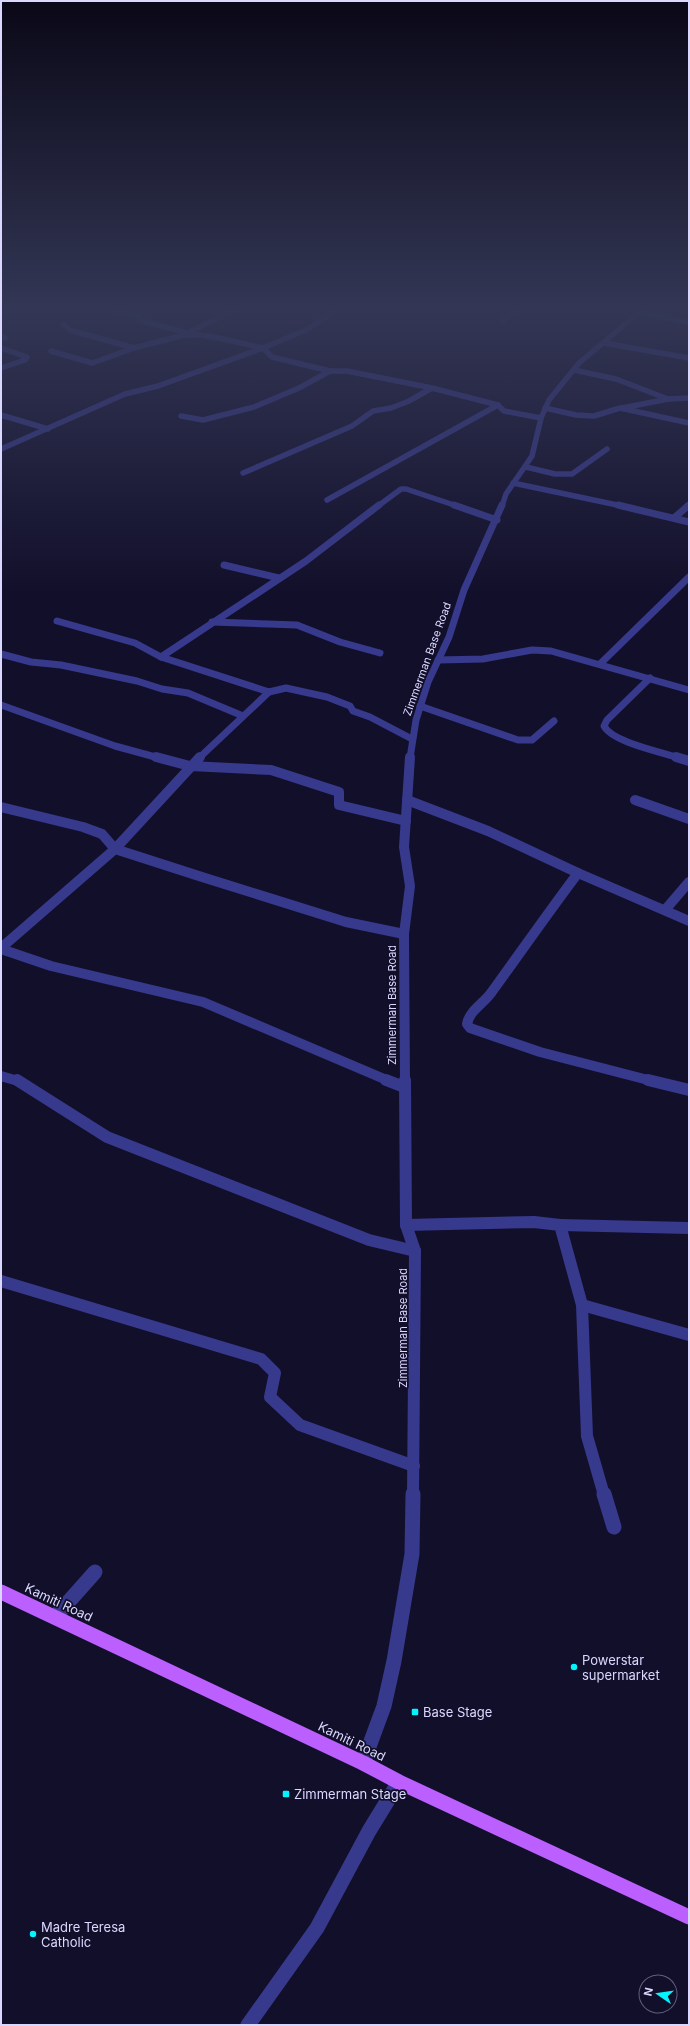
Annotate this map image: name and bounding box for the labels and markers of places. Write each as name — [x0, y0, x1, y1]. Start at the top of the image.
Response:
place label: Powerstar supermarket — [582, 1652, 660, 1683]
marker: Powerstar supermarket — [569, 1662, 579, 1672]
place label: Base Stage — [423, 1704, 492, 1720]
marker: Base Stage — [410, 1707, 420, 1717]
place label: Zimmerman Stage — [294, 1786, 406, 1802]
marker: Zimmerman Stage — [281, 1789, 291, 1799]
place label: Madre Teresa Catholic — [41, 1919, 125, 1950]
marker: Madre Teresa Catholic — [28, 1929, 38, 1939]

